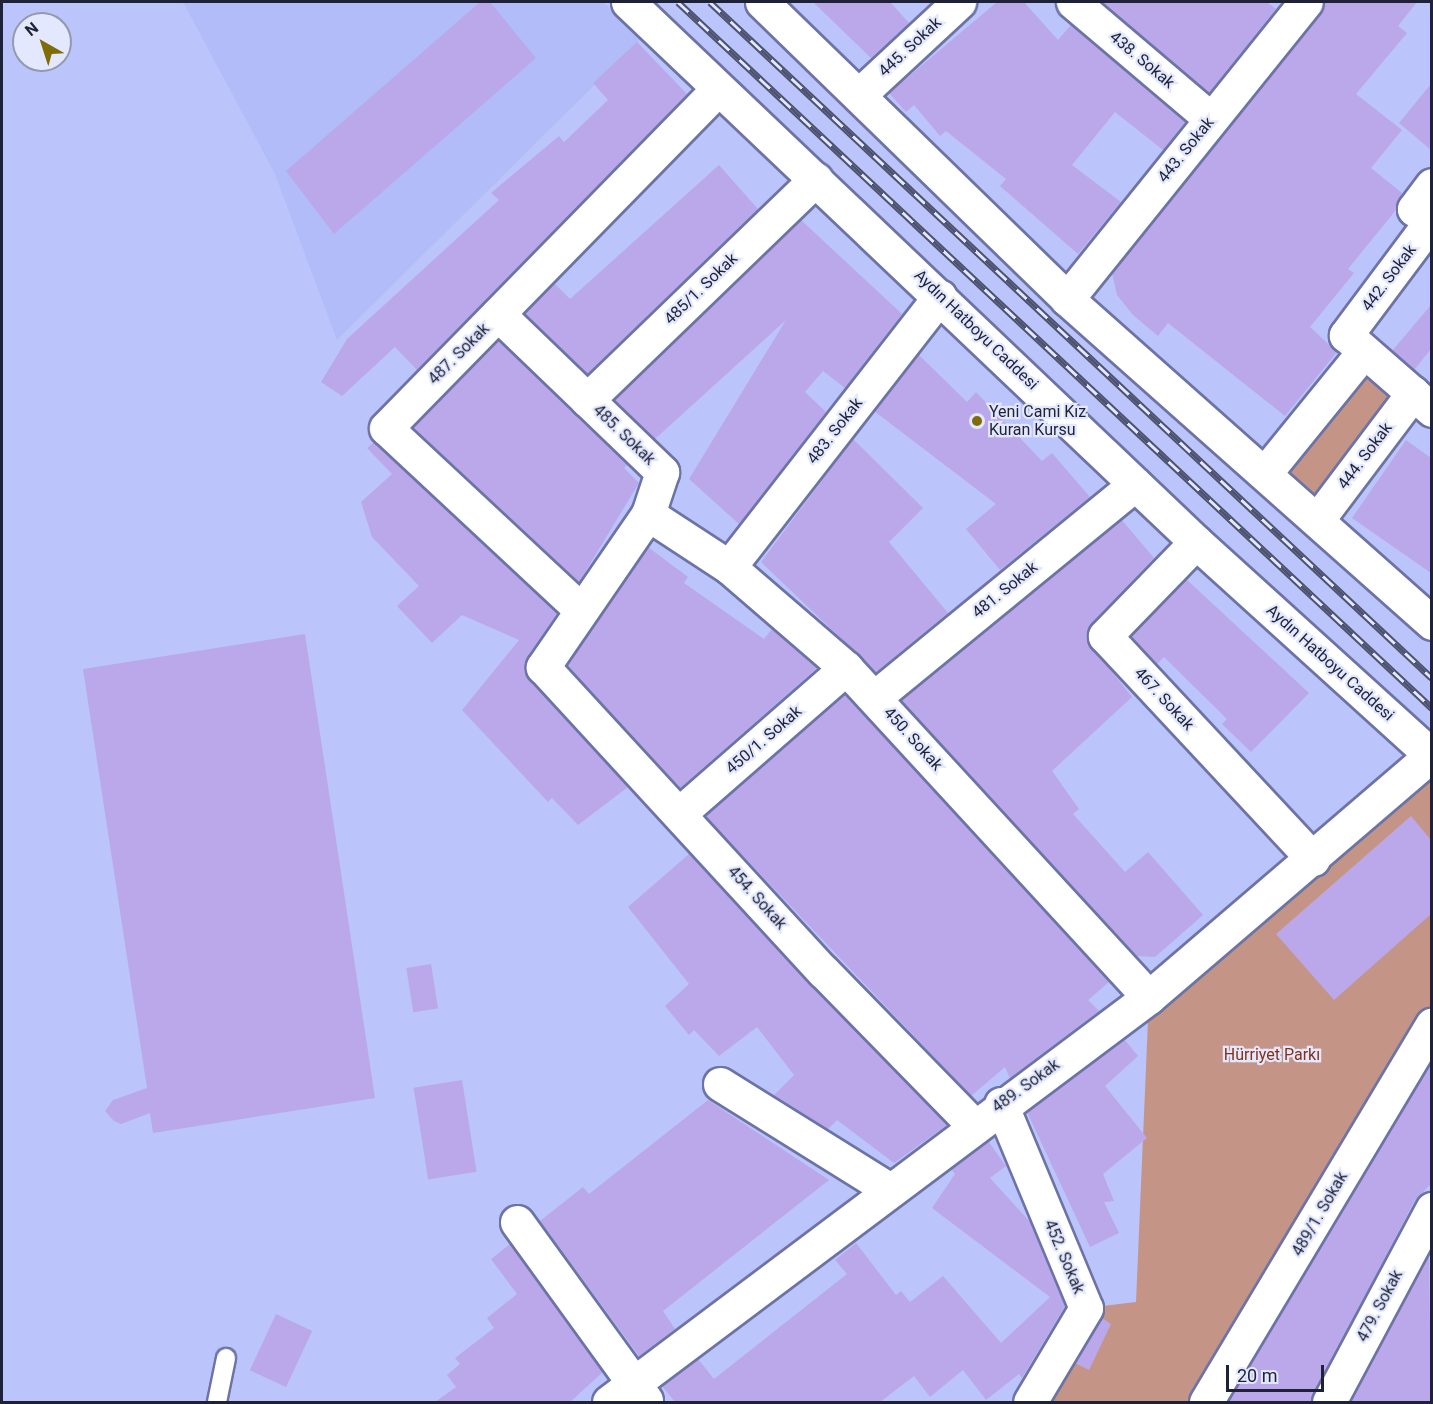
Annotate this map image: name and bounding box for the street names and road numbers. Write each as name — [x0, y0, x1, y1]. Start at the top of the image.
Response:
street label: 445. Sokak — [875, 13, 945, 81]
street label: 438. Sokak — [1106, 27, 1178, 93]
street label: 443. Sokak — [1154, 113, 1218, 187]
street label: 442. Sokak — [1358, 241, 1420, 315]
street label: 485/1. Sokak — [660, 249, 742, 329]
street label: Aydın Hatboyu Caddesi — [910, 266, 1042, 394]
street label: 487. Sokak — [424, 319, 494, 389]
street label: 483. Sokak — [803, 394, 867, 468]
street label: 485. Sokak — [589, 401, 659, 469]
street label: 444. Sokak — [1334, 419, 1396, 493]
street label: 481. Sokak — [968, 558, 1042, 622]
street label: Aydın Hatboyu Caddesi — [1262, 601, 1398, 725]
street label: 467. Sokak — [1130, 664, 1198, 734]
street label: 450/1. Sokak — [722, 702, 806, 778]
street label: 450. Sokak — [880, 703, 946, 775]
street label: 454. Sokak — [724, 862, 790, 934]
street label: 489. Sokak — [989, 1055, 1063, 1117]
street label: 489/1. Sokak — [1288, 1168, 1352, 1260]
street label: 452. Sokak — [1040, 1217, 1088, 1297]
street label: 479. Sokak — [1353, 1267, 1407, 1345]

